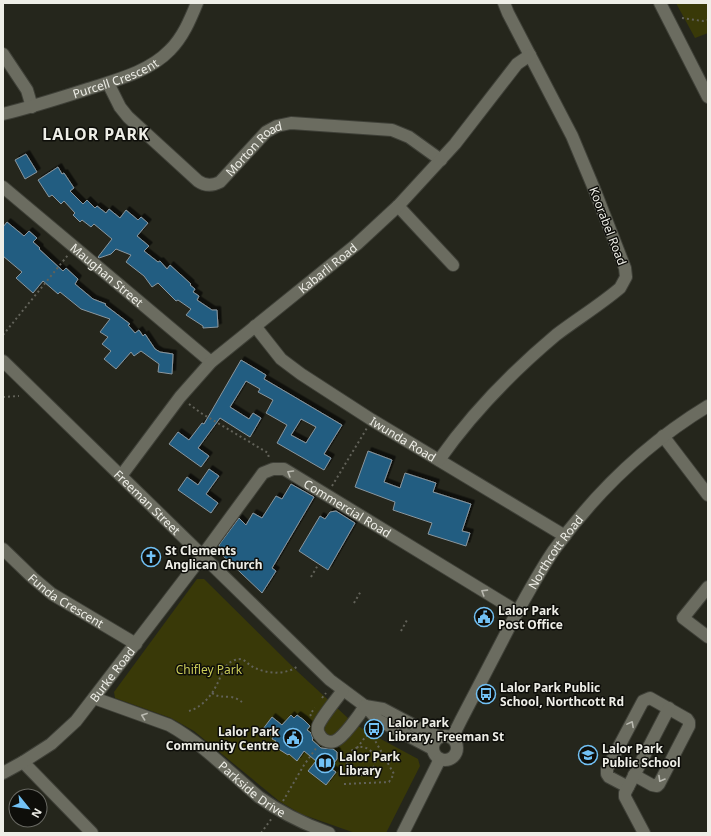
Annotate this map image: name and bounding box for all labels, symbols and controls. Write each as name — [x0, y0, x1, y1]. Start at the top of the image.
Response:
street label: Purcell Crescent — [70, 54, 162, 102]
street label: Morton Road — [221, 117, 284, 180]
district label: LALOR PARK — [42, 123, 150, 145]
street label: Koorabel Road — [585, 184, 631, 268]
street label: Maughan Street — [67, 239, 148, 311]
street label: Kabarli Road — [294, 239, 361, 297]
street label: Iwunda Road — [367, 412, 439, 465]
street label: Freeman Street — [111, 466, 185, 539]
one-way arrow — [287, 470, 294, 477]
street label: Commercial Road — [301, 475, 394, 541]
street label: Northcott Road — [523, 511, 587, 592]
place label: St Clements Anglican Church — [165, 542, 263, 573]
church icon: St Clements Anglican Church — [140, 546, 162, 568]
street label: Funda Crescent — [25, 569, 108, 632]
one-way arrow — [482, 589, 489, 596]
place label: Lalor Park Post Office — [498, 602, 563, 633]
public building icon: Lalor Park Post Office — [473, 606, 495, 628]
street label: Burke Road — [85, 643, 138, 705]
park label: Chifley Park — [176, 661, 243, 678]
place label: Lalor Park Public School, Northcott Rd — [500, 679, 624, 710]
bus stop icon: Lalor Park Public School, Northcott Rd — [475, 683, 497, 705]
one-way arrow — [141, 712, 148, 721]
place label: Lalor Park Library, Freeman St — [388, 714, 504, 745]
bus stop icon: Lalor Park Library, Freeman St — [363, 718, 385, 740]
one-way arrow — [626, 721, 634, 728]
place label: Lalor Park Community Centre — [166, 723, 280, 754]
public building icon: Lalor Park Community Centre — [282, 727, 304, 749]
place label: Lalor Park Public School — [602, 740, 681, 771]
school or university icon: Lalor Park Public School — [577, 744, 599, 766]
place label: Lalor Park Library — [339, 748, 400, 779]
library icon: Lalor Park Library — [314, 752, 336, 774]
street label: Parkside Drive — [215, 757, 289, 821]
one-way arrow — [658, 775, 665, 782]
north arrow — [8, 788, 48, 828]
text: N — [28, 806, 46, 821]

